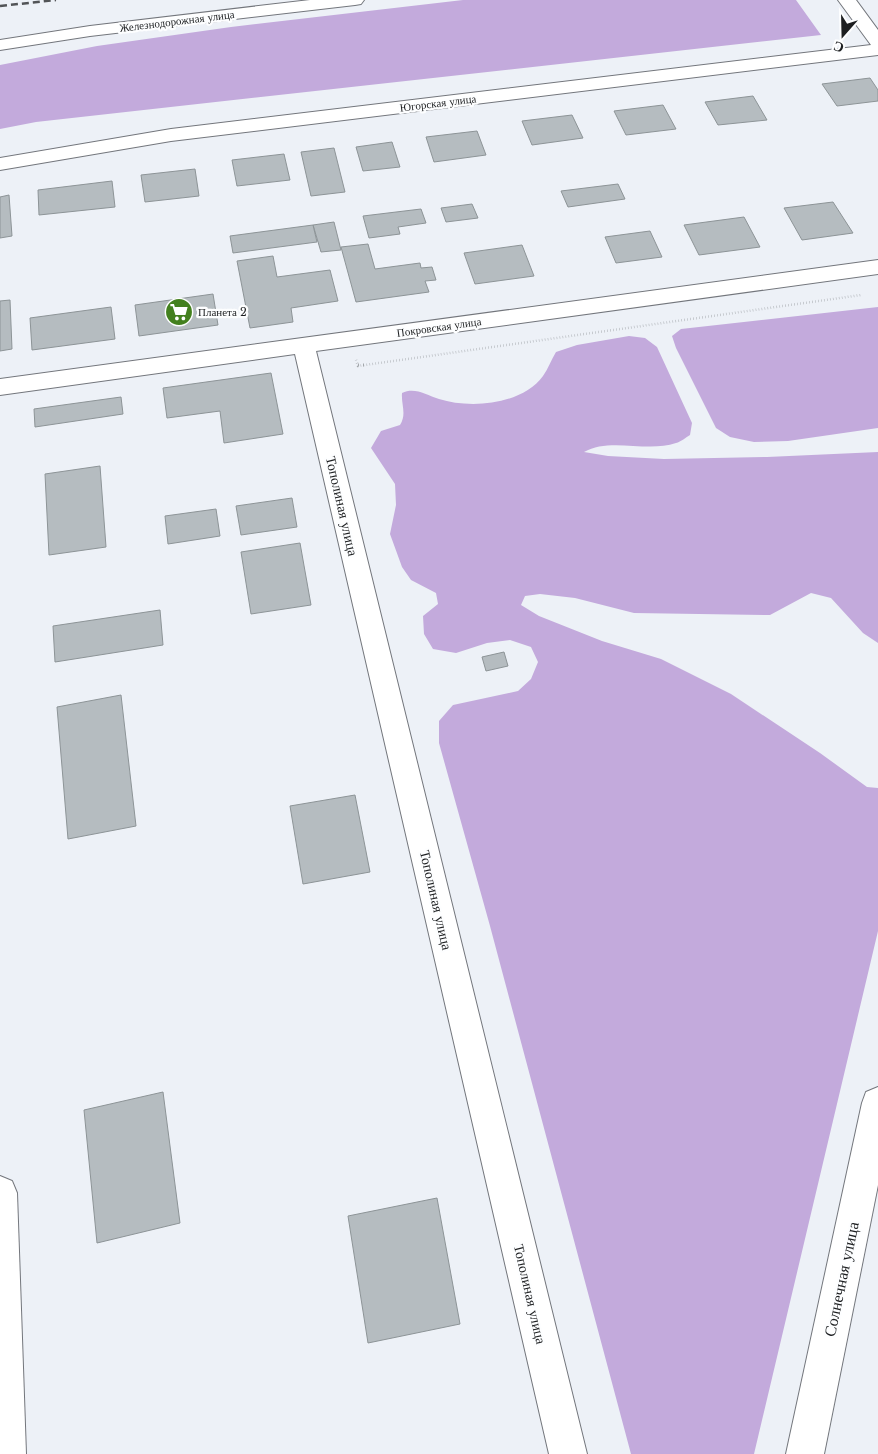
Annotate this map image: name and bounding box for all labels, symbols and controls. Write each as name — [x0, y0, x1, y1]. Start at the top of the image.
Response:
street label: Железнодорожная улица — [119, 7, 235, 35]
north arrow — [818, 10, 868, 60]
text: С — [831, 37, 846, 57]
street label: Югорская улица — [399, 91, 477, 115]
supermarket icon: Планета 2 — [164, 297, 194, 327]
place label: Планета 2 — [198, 305, 247, 319]
street label: Покровская улица — [396, 314, 482, 340]
street label: Тополиная улица — [322, 454, 362, 558]
street label: Тополиная улица — [416, 848, 456, 952]
street label: Солнечная улица — [819, 1220, 863, 1338]
street label: Тополиная улица — [510, 1242, 550, 1346]

